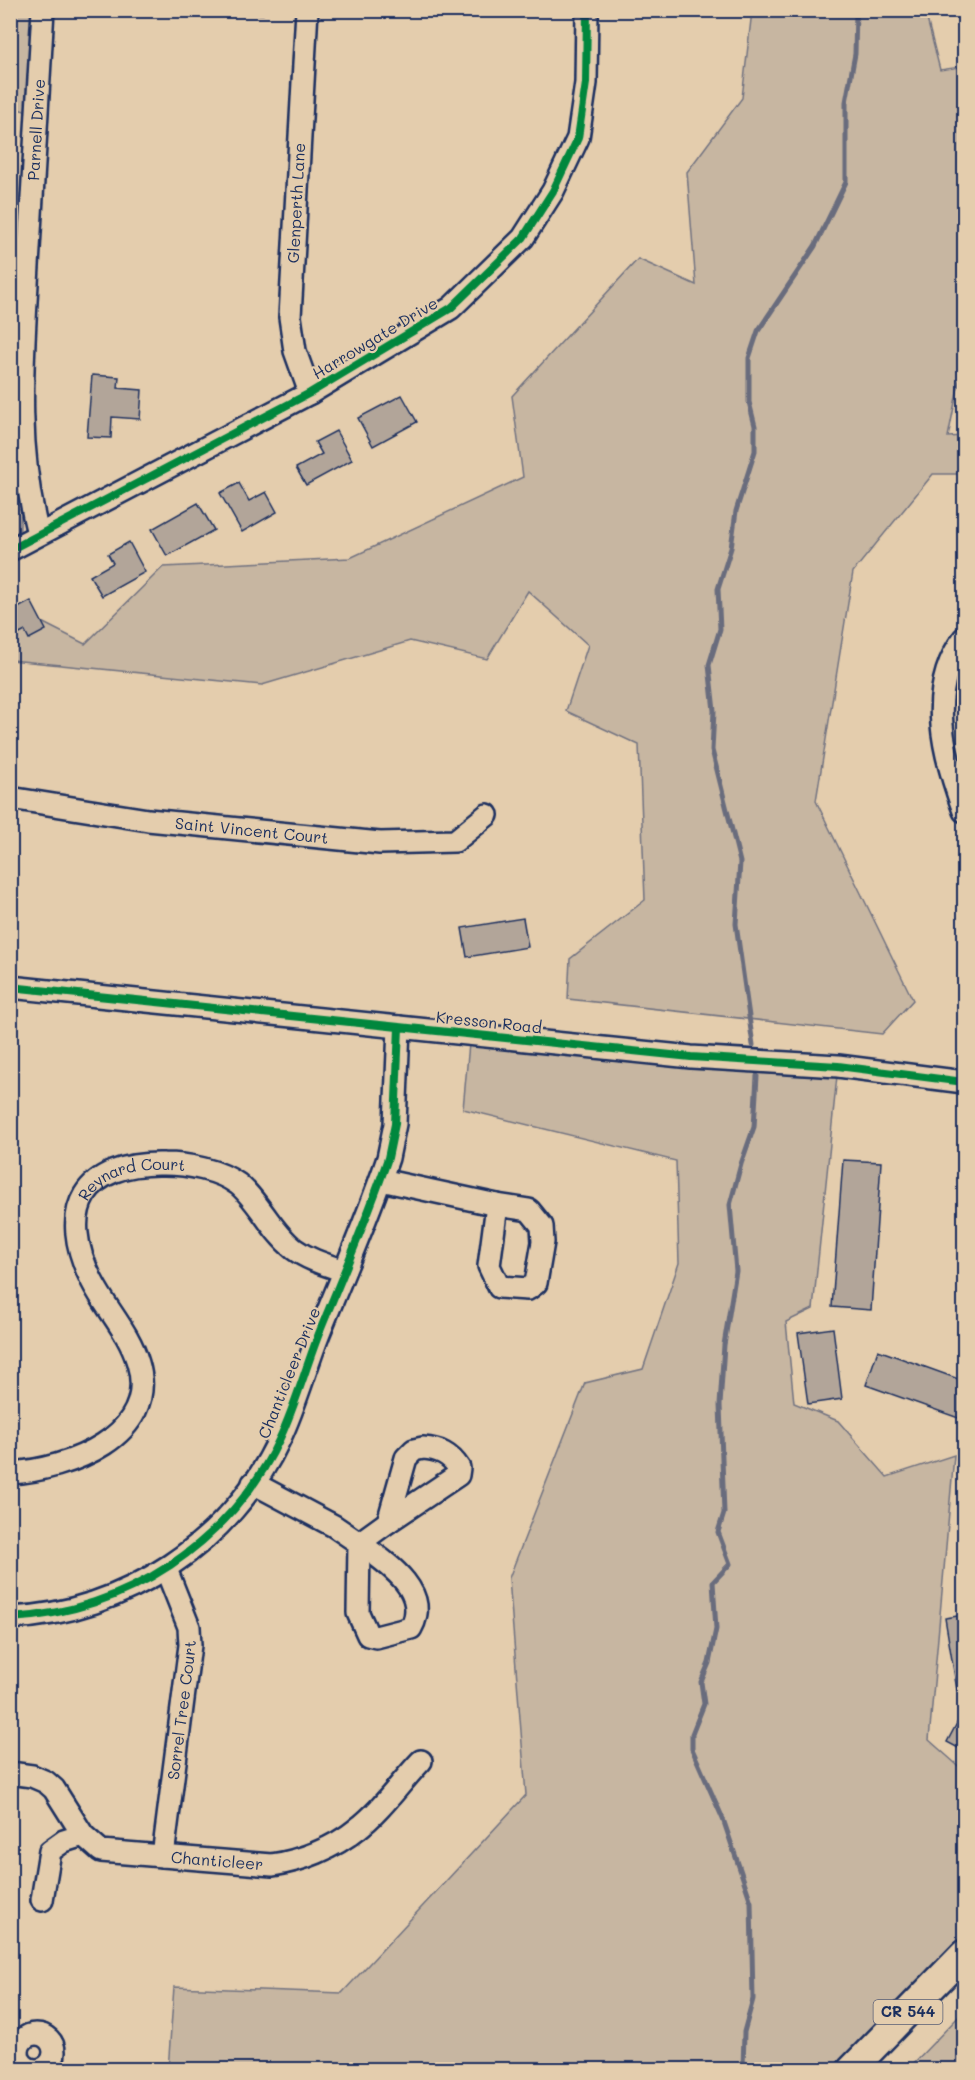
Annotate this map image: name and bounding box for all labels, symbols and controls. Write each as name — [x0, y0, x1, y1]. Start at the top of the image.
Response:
street label: Parnell Drive — [22, 78, 49, 181]
street label: Glenperth Lane — [282, 142, 309, 264]
street label: Harrowgate Drive — [308, 292, 441, 383]
street label: Saint Vincent Court — [174, 812, 330, 848]
street label: Kresson Road — [435, 1005, 543, 1038]
street label: Reynard Court — [73, 1153, 187, 1204]
street label: Chanticleer Drive — [253, 1304, 324, 1442]
street label: Sorrel Tree Court — [162, 1640, 200, 1781]
street label: Chanticleer — [170, 1846, 264, 1874]
road number: CR 544 — [874, 2000, 942, 2024]

